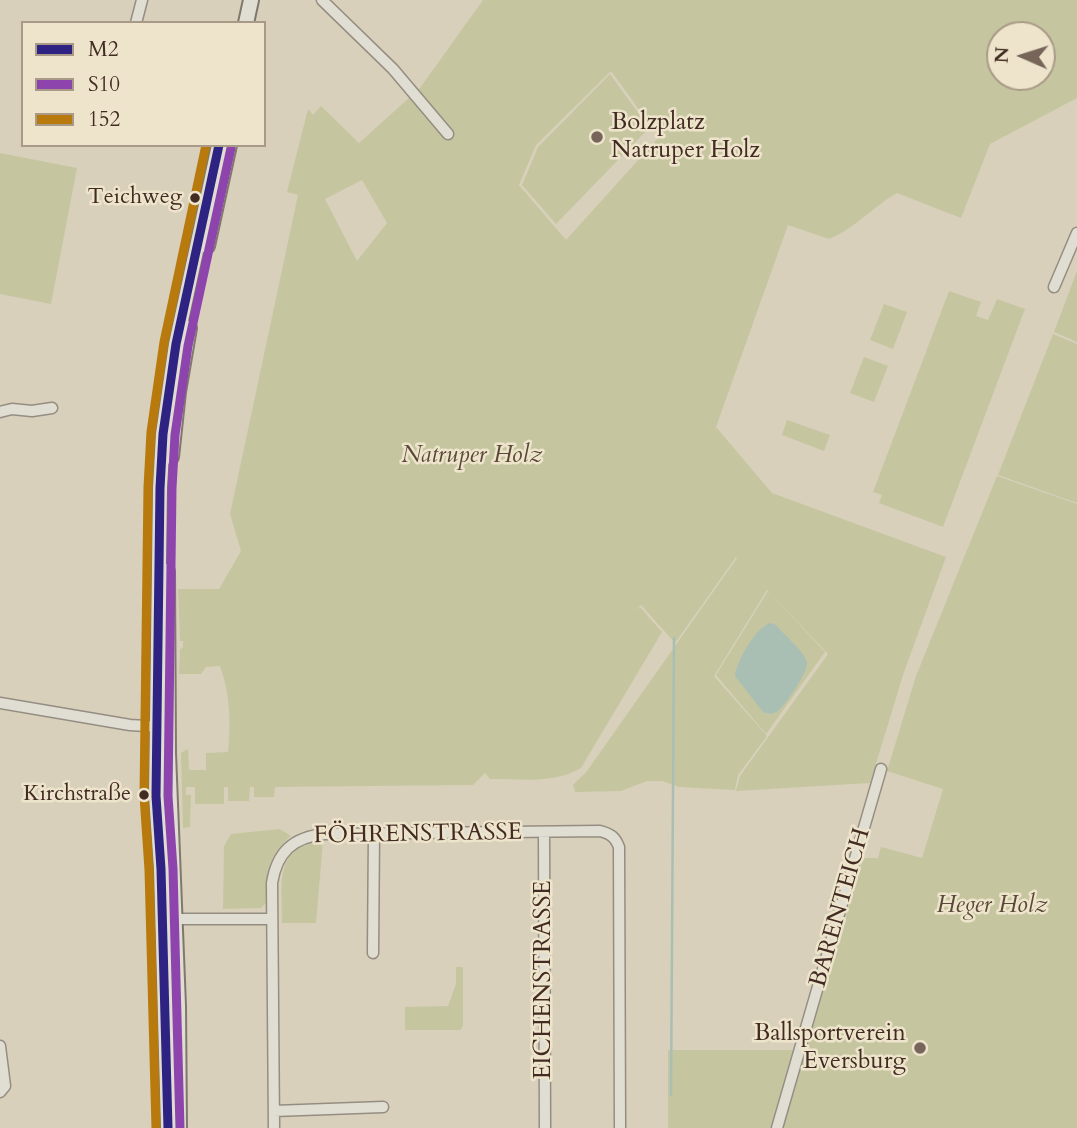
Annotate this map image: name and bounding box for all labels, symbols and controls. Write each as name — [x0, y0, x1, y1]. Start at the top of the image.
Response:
legend — [21, 21, 266, 147]
north arrow — [986, 21, 1056, 91]
text: M2 — [88, 35, 119, 64]
text: N — [989, 46, 1015, 64]
text: S10 — [88, 70, 120, 99]
text: 152 — [88, 105, 120, 134]
place label: Bolzplatz Natruper Holz — [611, 109, 760, 165]
marker: Bolzplatz Natruper Holz — [589, 129, 605, 145]
place label: Teichweg — [88, 185, 182, 211]
marker: Teichweg — [188, 191, 202, 205]
park label: Natruper Holz — [402, 442, 542, 470]
place label: Kirchstraße — [23, 782, 131, 808]
marker: Kirchstraße — [137, 788, 151, 802]
street label: FÖHRENSTRASSE — [313, 819, 523, 851]
street label: BARENTEICH — [805, 825, 877, 991]
street label: EICHENSTRASSE — [530, 881, 558, 1079]
park label: Heger Holz — [936, 892, 1048, 920]
place label: Ballsportverein Eversburg — [754, 1020, 906, 1076]
marker: Ballsportverein Eversburg — [912, 1040, 928, 1056]

